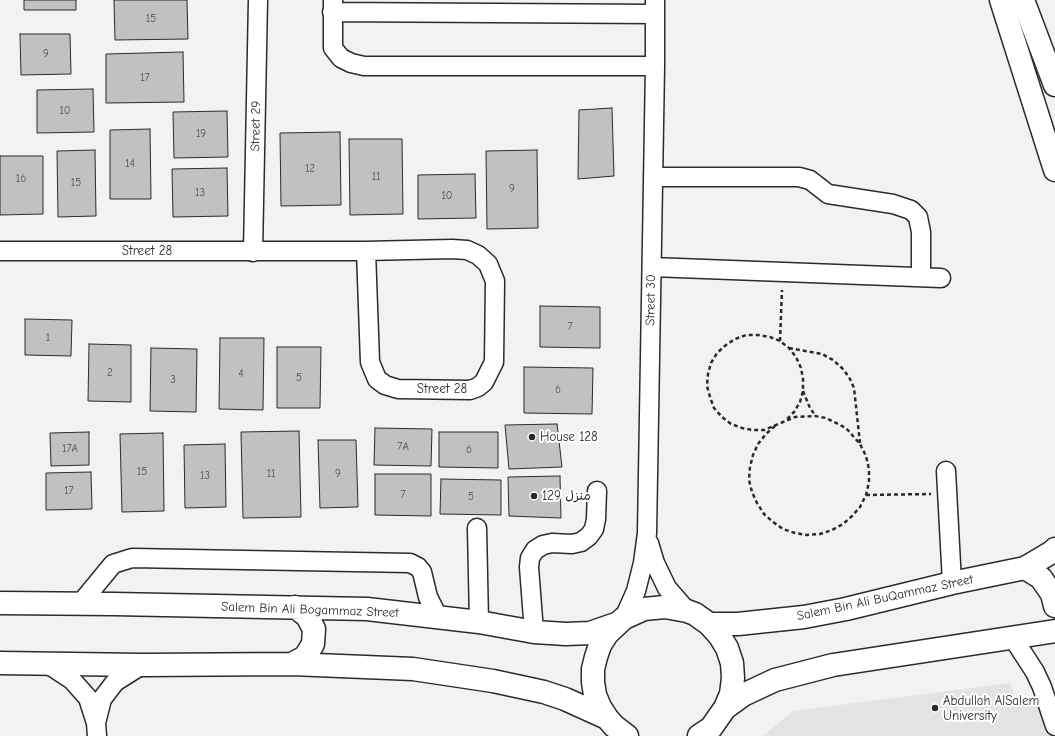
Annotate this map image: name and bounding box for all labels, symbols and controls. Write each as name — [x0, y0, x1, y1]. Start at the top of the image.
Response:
house number: 15 — [146, 12, 156, 26]
house number: 9 — [43, 47, 49, 61]
house number: 17 — [140, 71, 150, 85]
street label: Street 29 — [248, 101, 264, 151]
house number: 10 — [59, 104, 71, 118]
house number: 19 — [196, 127, 206, 141]
house number: 14 — [125, 157, 135, 171]
house number: 12 — [305, 162, 315, 176]
house number: 11 — [372, 170, 380, 184]
house number: 16 — [16, 172, 26, 186]
house number: 15 — [71, 176, 81, 190]
house number: 9 — [509, 182, 515, 196]
house number: 13 — [195, 186, 205, 200]
house number: 10 — [441, 189, 453, 203]
street label: Street 28 — [122, 243, 172, 259]
street label: Street 30 — [643, 274, 659, 326]
house number: 7 — [567, 320, 573, 334]
house number: 1 — [46, 331, 50, 345]
house number: 2 — [107, 366, 113, 380]
house number: 4 — [238, 367, 244, 381]
house number: 5 — [296, 371, 302, 385]
house number: 3 — [170, 373, 176, 387]
street label: Street 28 — [417, 381, 467, 397]
house number: 6 — [555, 383, 561, 397]
place label: House 128 — [540, 429, 598, 445]
marker: House 128 — [527, 432, 537, 442]
house number: 7A — [397, 440, 409, 454]
house number: 17A — [62, 442, 78, 456]
house number: 6 — [466, 443, 472, 457]
house number: 15 — [137, 465, 147, 479]
house number: 11 — [267, 467, 275, 481]
house number: 9 — [335, 467, 341, 481]
house number: 13 — [200, 469, 210, 483]
house number: 17 — [64, 484, 74, 498]
house number: 7 — [400, 488, 406, 502]
place label: منزل 129 — [542, 488, 591, 504]
house number: 5 — [468, 490, 474, 504]
marker: منزل 129 — [529, 491, 539, 501]
street label: Salem Bin Ali BuQammaz Street — [795, 572, 975, 624]
street label: Salem Bin Ali Bogammaz Street — [221, 599, 399, 621]
place label: Abdullah AlSalem University — [943, 693, 1039, 724]
marker: Abdullah AlSalem University — [930, 703, 940, 713]

